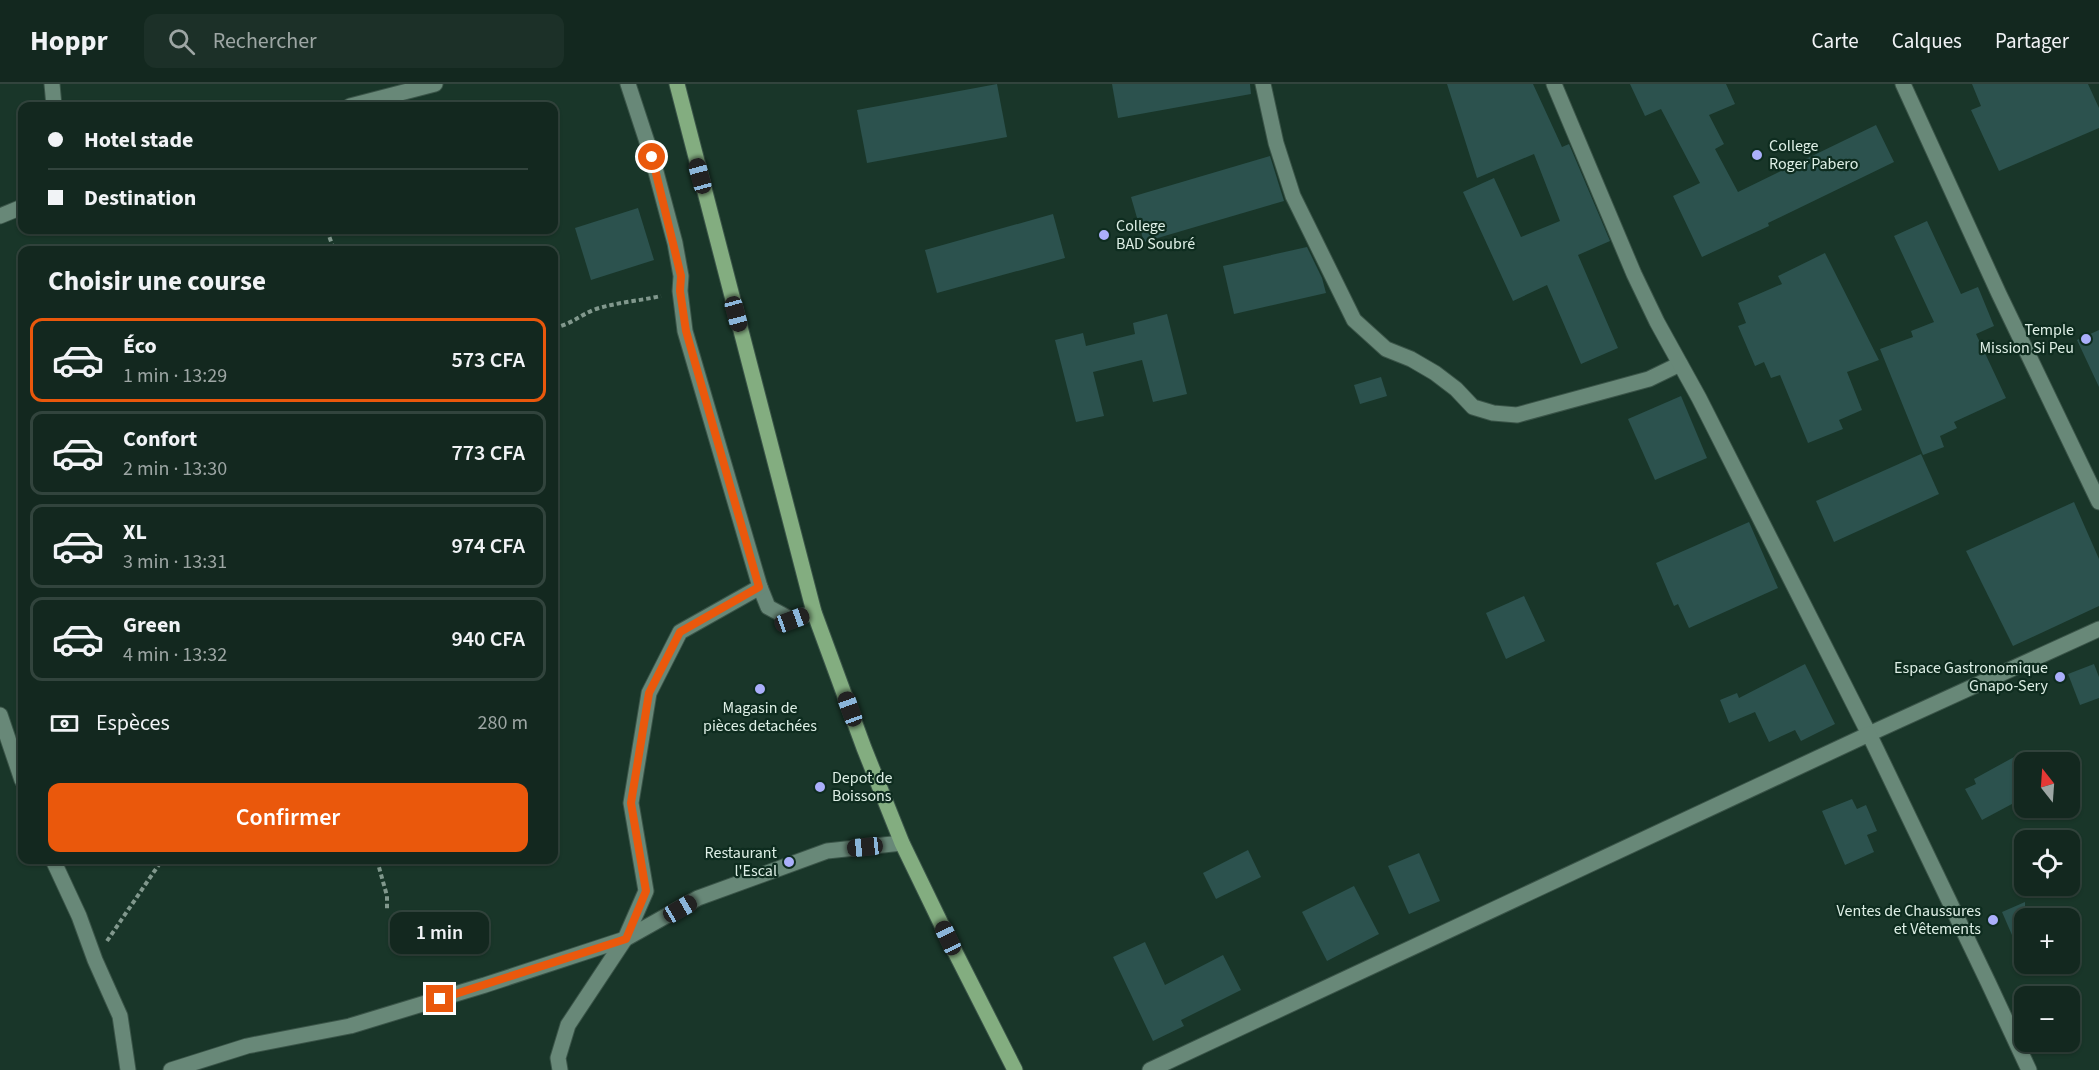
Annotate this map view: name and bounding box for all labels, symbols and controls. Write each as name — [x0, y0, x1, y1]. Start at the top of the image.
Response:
search box — [144, 14, 564, 68]
text: Hoppr — [30, 21, 108, 61]
icon: search — [165, 25, 198, 58]
text: Rechercher — [213, 25, 317, 57]
text: Carte — [1812, 26, 1859, 56]
text: Calques — [1892, 26, 1962, 56]
text: Partager — [1995, 26, 2069, 56]
text: Hotel stade — [84, 124, 193, 156]
place label: College Roger Pabero — [1769, 135, 1858, 175]
route start — [638, 143, 665, 170]
marker: College Roger Pabero — [1750, 148, 1764, 162]
car — [687, 156, 713, 196]
text: Destination — [84, 182, 196, 214]
place label: College BAD Soubré — [1116, 215, 1195, 255]
marker: College BAD Soubré — [1097, 228, 1111, 242]
text: Choisir une course — [48, 262, 266, 301]
car — [723, 294, 749, 334]
place label: Temple Mission Si Peu — [1979, 319, 2074, 359]
text: Éco — [123, 330, 157, 362]
marker: Temple Mission Si Peu — [2079, 332, 2093, 346]
icon: car — [51, 333, 105, 387]
text: 573 CFA — [451, 344, 525, 376]
text: 1 min · 13:29 — [123, 362, 227, 390]
text: Confort — [123, 423, 197, 455]
icon: car — [51, 426, 105, 480]
text: 773 CFA — [451, 437, 525, 469]
text: 2 min · 13:30 — [123, 455, 227, 483]
text: XL — [123, 516, 147, 548]
icon: car — [51, 519, 105, 573]
text: 974 CFA — [451, 530, 525, 562]
text: 3 min · 13:31 — [123, 548, 227, 576]
car — [772, 605, 812, 635]
text: Green — [123, 609, 181, 641]
icon: car — [51, 612, 105, 666]
text: 940 CFA — [451, 623, 525, 655]
text: 4 min · 13:32 — [123, 641, 227, 669]
place label: Espace Gastronomique Gnapo-Sery — [1894, 657, 2049, 697]
marker: Espace Gastronomique Gnapo-Sery — [2053, 670, 2067, 684]
marker: Magasin de pièces detachées — [753, 682, 767, 696]
car — [835, 689, 865, 729]
place label: Magasin de pièces detachées — [703, 697, 817, 737]
icon: cash — [48, 707, 81, 740]
text: Espèces — [96, 707, 170, 739]
text: 280 m — [478, 709, 528, 737]
north arrow — [2014, 752, 2080, 818]
map controls — [2014, 752, 2080, 1052]
place label: Depot de Boissons — [832, 767, 893, 807]
marker: Depot de Boissons — [813, 780, 827, 794]
button: Confirmer — [48, 783, 528, 852]
button: locate — [2014, 830, 2080, 896]
car — [846, 836, 884, 858]
place label: Restaurant l'Escal — [705, 842, 778, 882]
marker: Restaurant l'Escal — [782, 855, 796, 869]
car — [660, 892, 700, 926]
place label: Ventes de Chaussures et Vêtements — [1837, 900, 1981, 940]
button: + — [2014, 908, 2080, 974]
callout: 1 min — [390, 912, 490, 954]
marker: Ventes de Chaussures et Vêtements — [1986, 913, 2000, 927]
car — [932, 918, 964, 958]
text: 1 min — [416, 919, 463, 947]
route end — [426, 985, 453, 1012]
button: − — [2014, 986, 2080, 1052]

